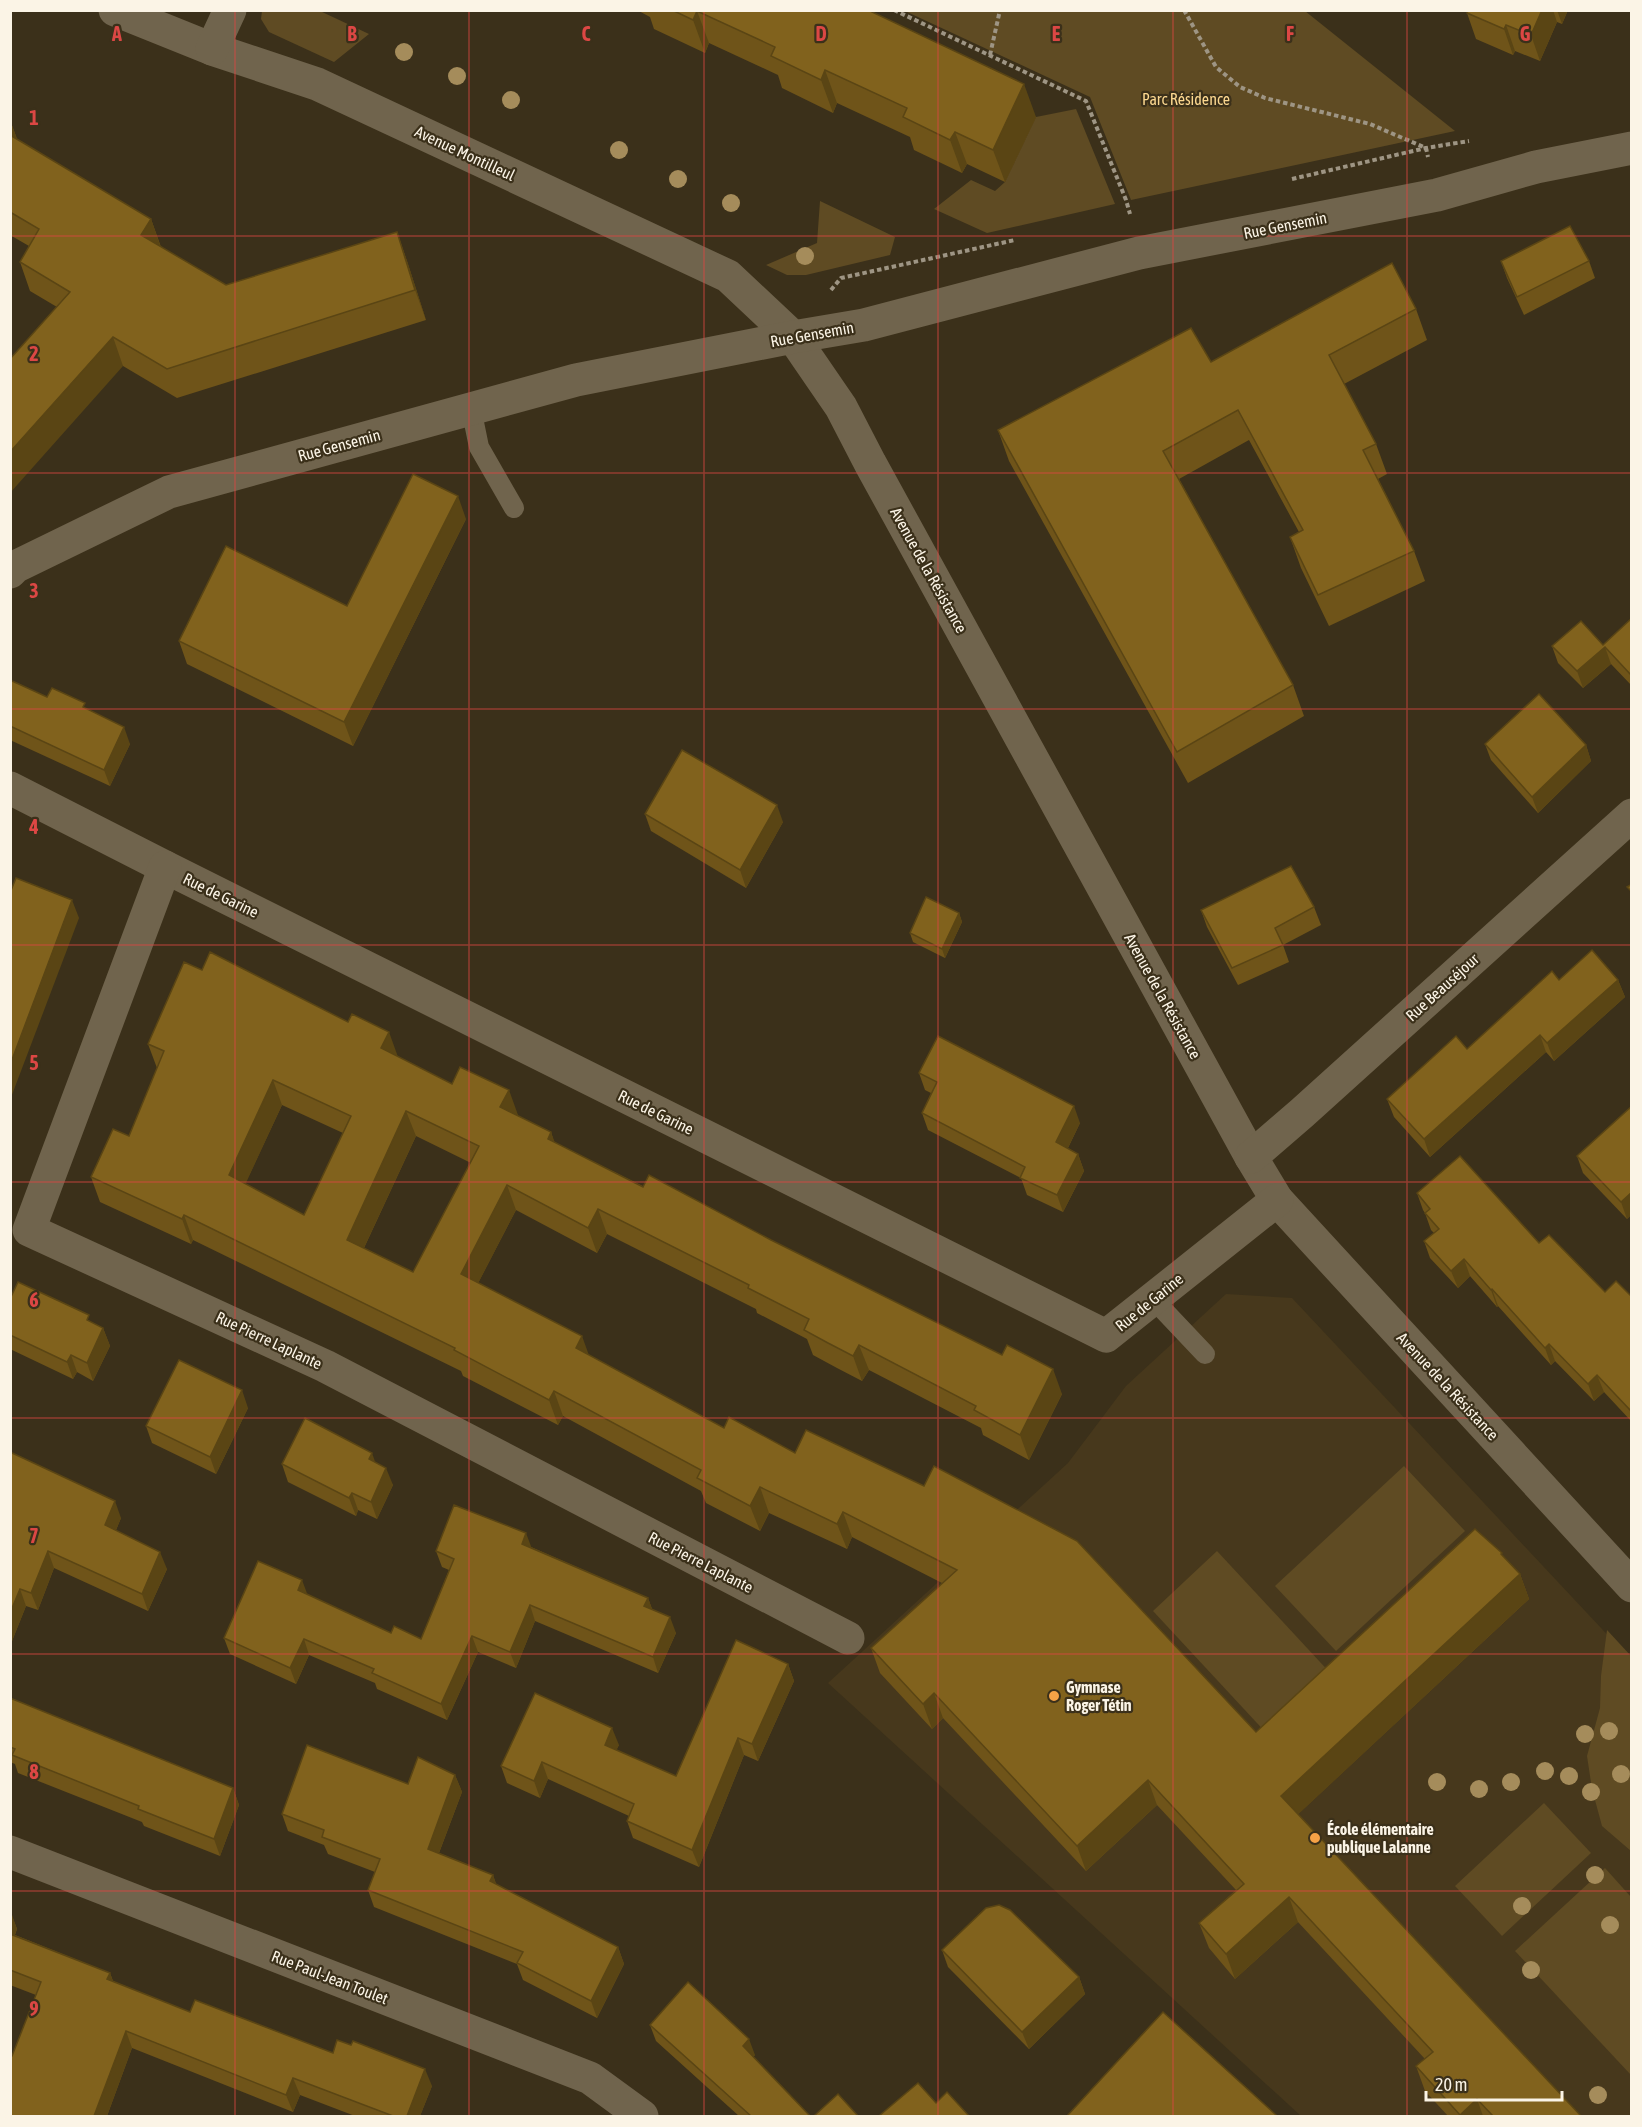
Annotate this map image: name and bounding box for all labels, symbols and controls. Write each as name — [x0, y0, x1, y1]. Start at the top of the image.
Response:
text: A — [111, 22, 122, 45]
text: B — [347, 22, 357, 45]
text: C — [582, 22, 591, 45]
text: D — [815, 22, 827, 45]
text: E — [1052, 22, 1061, 45]
text: F — [1286, 22, 1294, 45]
text: G — [1520, 22, 1531, 45]
park label: Parc Résidence — [1142, 90, 1230, 108]
text: 1 — [29, 106, 39, 129]
street label: Avenue Montilleul — [412, 122, 519, 184]
street label: Rue Gensemin — [1242, 208, 1328, 242]
street label: Rue Gensemin — [769, 318, 855, 350]
text: 2 — [29, 342, 39, 365]
street label: Rue Gensemin — [296, 425, 382, 465]
street label: Avenue de la Résistance — [887, 504, 971, 636]
text: 3 — [29, 579, 39, 602]
text: 4 — [28, 815, 39, 838]
street label: Rue de Garine — [180, 869, 262, 921]
street label: Avenue de la Résistance — [1121, 930, 1205, 1062]
street label: Rue Beauséjour — [1402, 949, 1483, 1025]
text: 5 — [29, 1051, 39, 1074]
street label: Rue de Garine — [615, 1086, 697, 1138]
street label: Rue de Garine — [1112, 1269, 1186, 1335]
text: 6 — [29, 1288, 39, 1311]
street label: Rue Pierre Laplante — [213, 1308, 325, 1373]
street label: Avenue de la Résistance — [1393, 1328, 1503, 1444]
text: 7 — [29, 1524, 39, 1547]
street label: Rue Pierre Laplante — [645, 1528, 756, 1597]
place label: Gymnase Roger Tétin — [1066, 1678, 1132, 1714]
marker: Gymnase Roger Tétin — [1047, 1689, 1061, 1703]
text: 8 — [29, 1760, 39, 1783]
place label: École élémentaire publique Lalanne — [1327, 1820, 1434, 1856]
marker: École élémentaire publique Lalanne — [1308, 1831, 1322, 1845]
street label: Rue Paul-Jean Toulet — [269, 1947, 391, 2008]
text: 9 — [29, 1997, 39, 2020]
scale bar — [1426, 2064, 1562, 2102]
text: 20 m — [1435, 2074, 1467, 2095]

